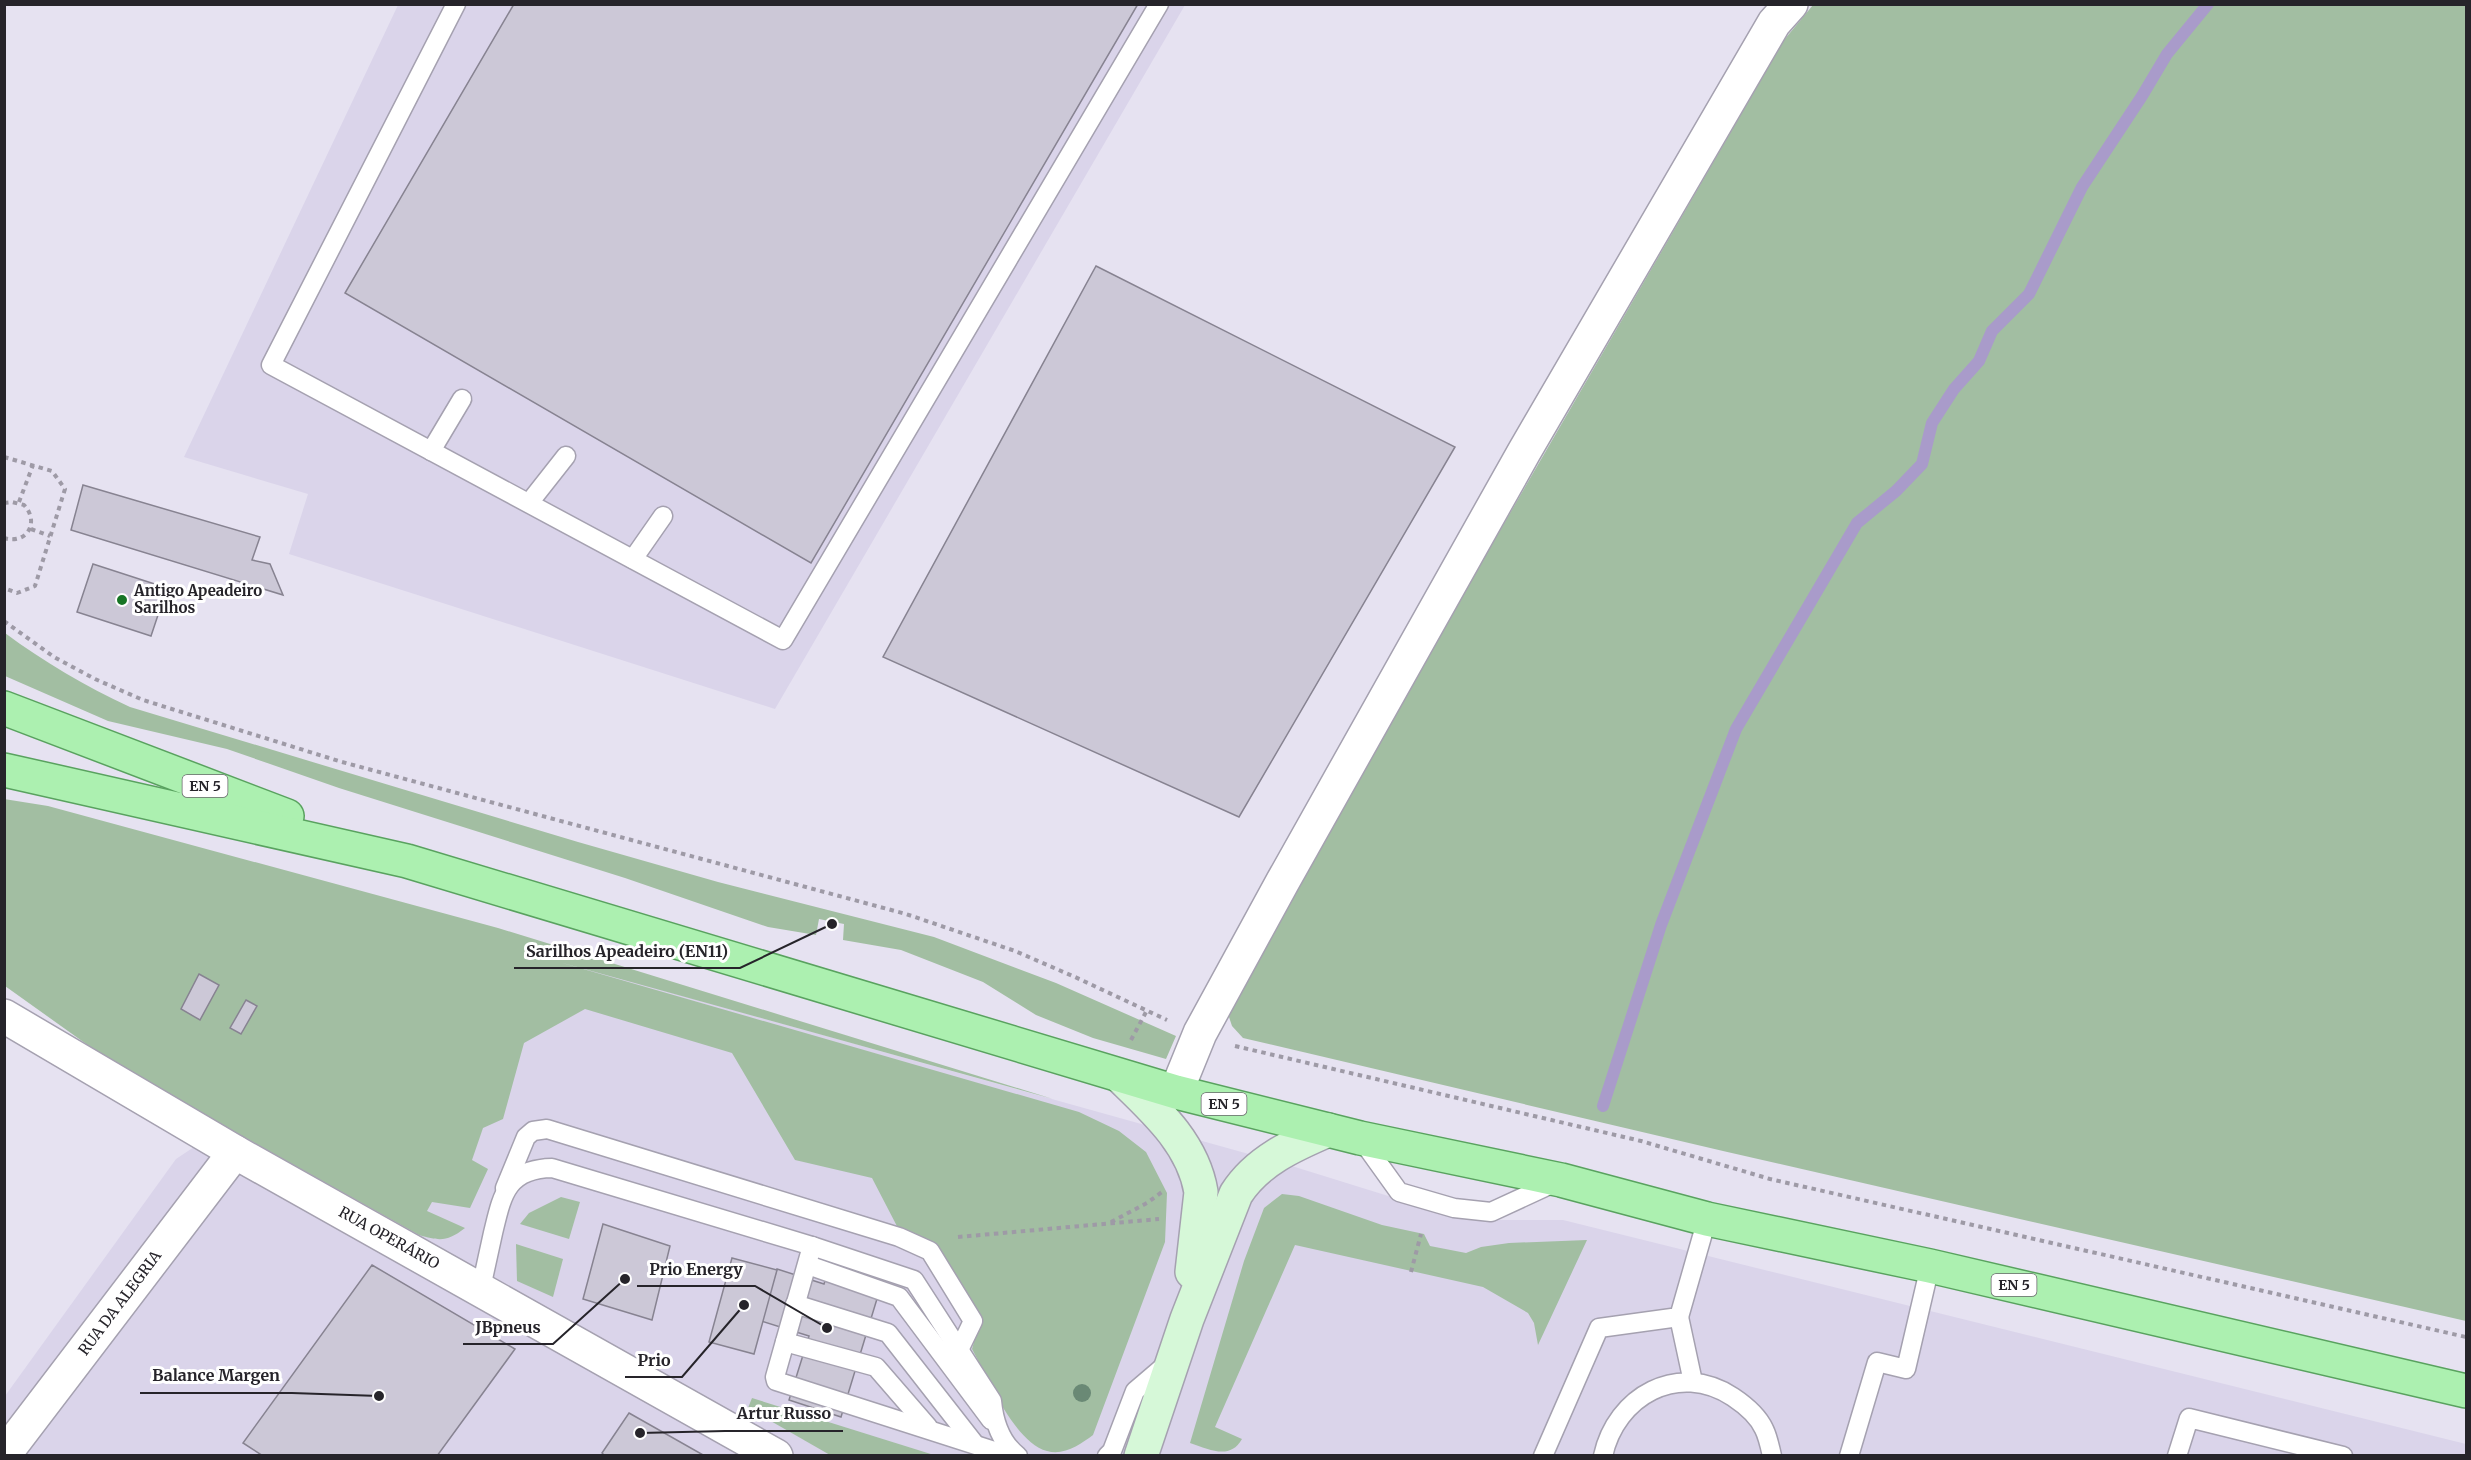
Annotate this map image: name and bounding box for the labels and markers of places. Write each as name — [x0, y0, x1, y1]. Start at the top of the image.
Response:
place label: Antigo Apeadeiro Sarilhos — [133, 581, 262, 617]
marker: Antigo Apeadeiro Sarilhos — [115, 593, 129, 607]
callout: Sarilhos Apeadeiro (EN11) — [514, 934, 740, 968]
callout: Prio Energy — [637, 1252, 755, 1286]
callout: JBpneus — [463, 1310, 553, 1344]
callout: Prio — [625, 1343, 682, 1377]
callout: Balance Margen — [140, 1359, 292, 1393]
callout: Artur Russo — [725, 1397, 843, 1431]

